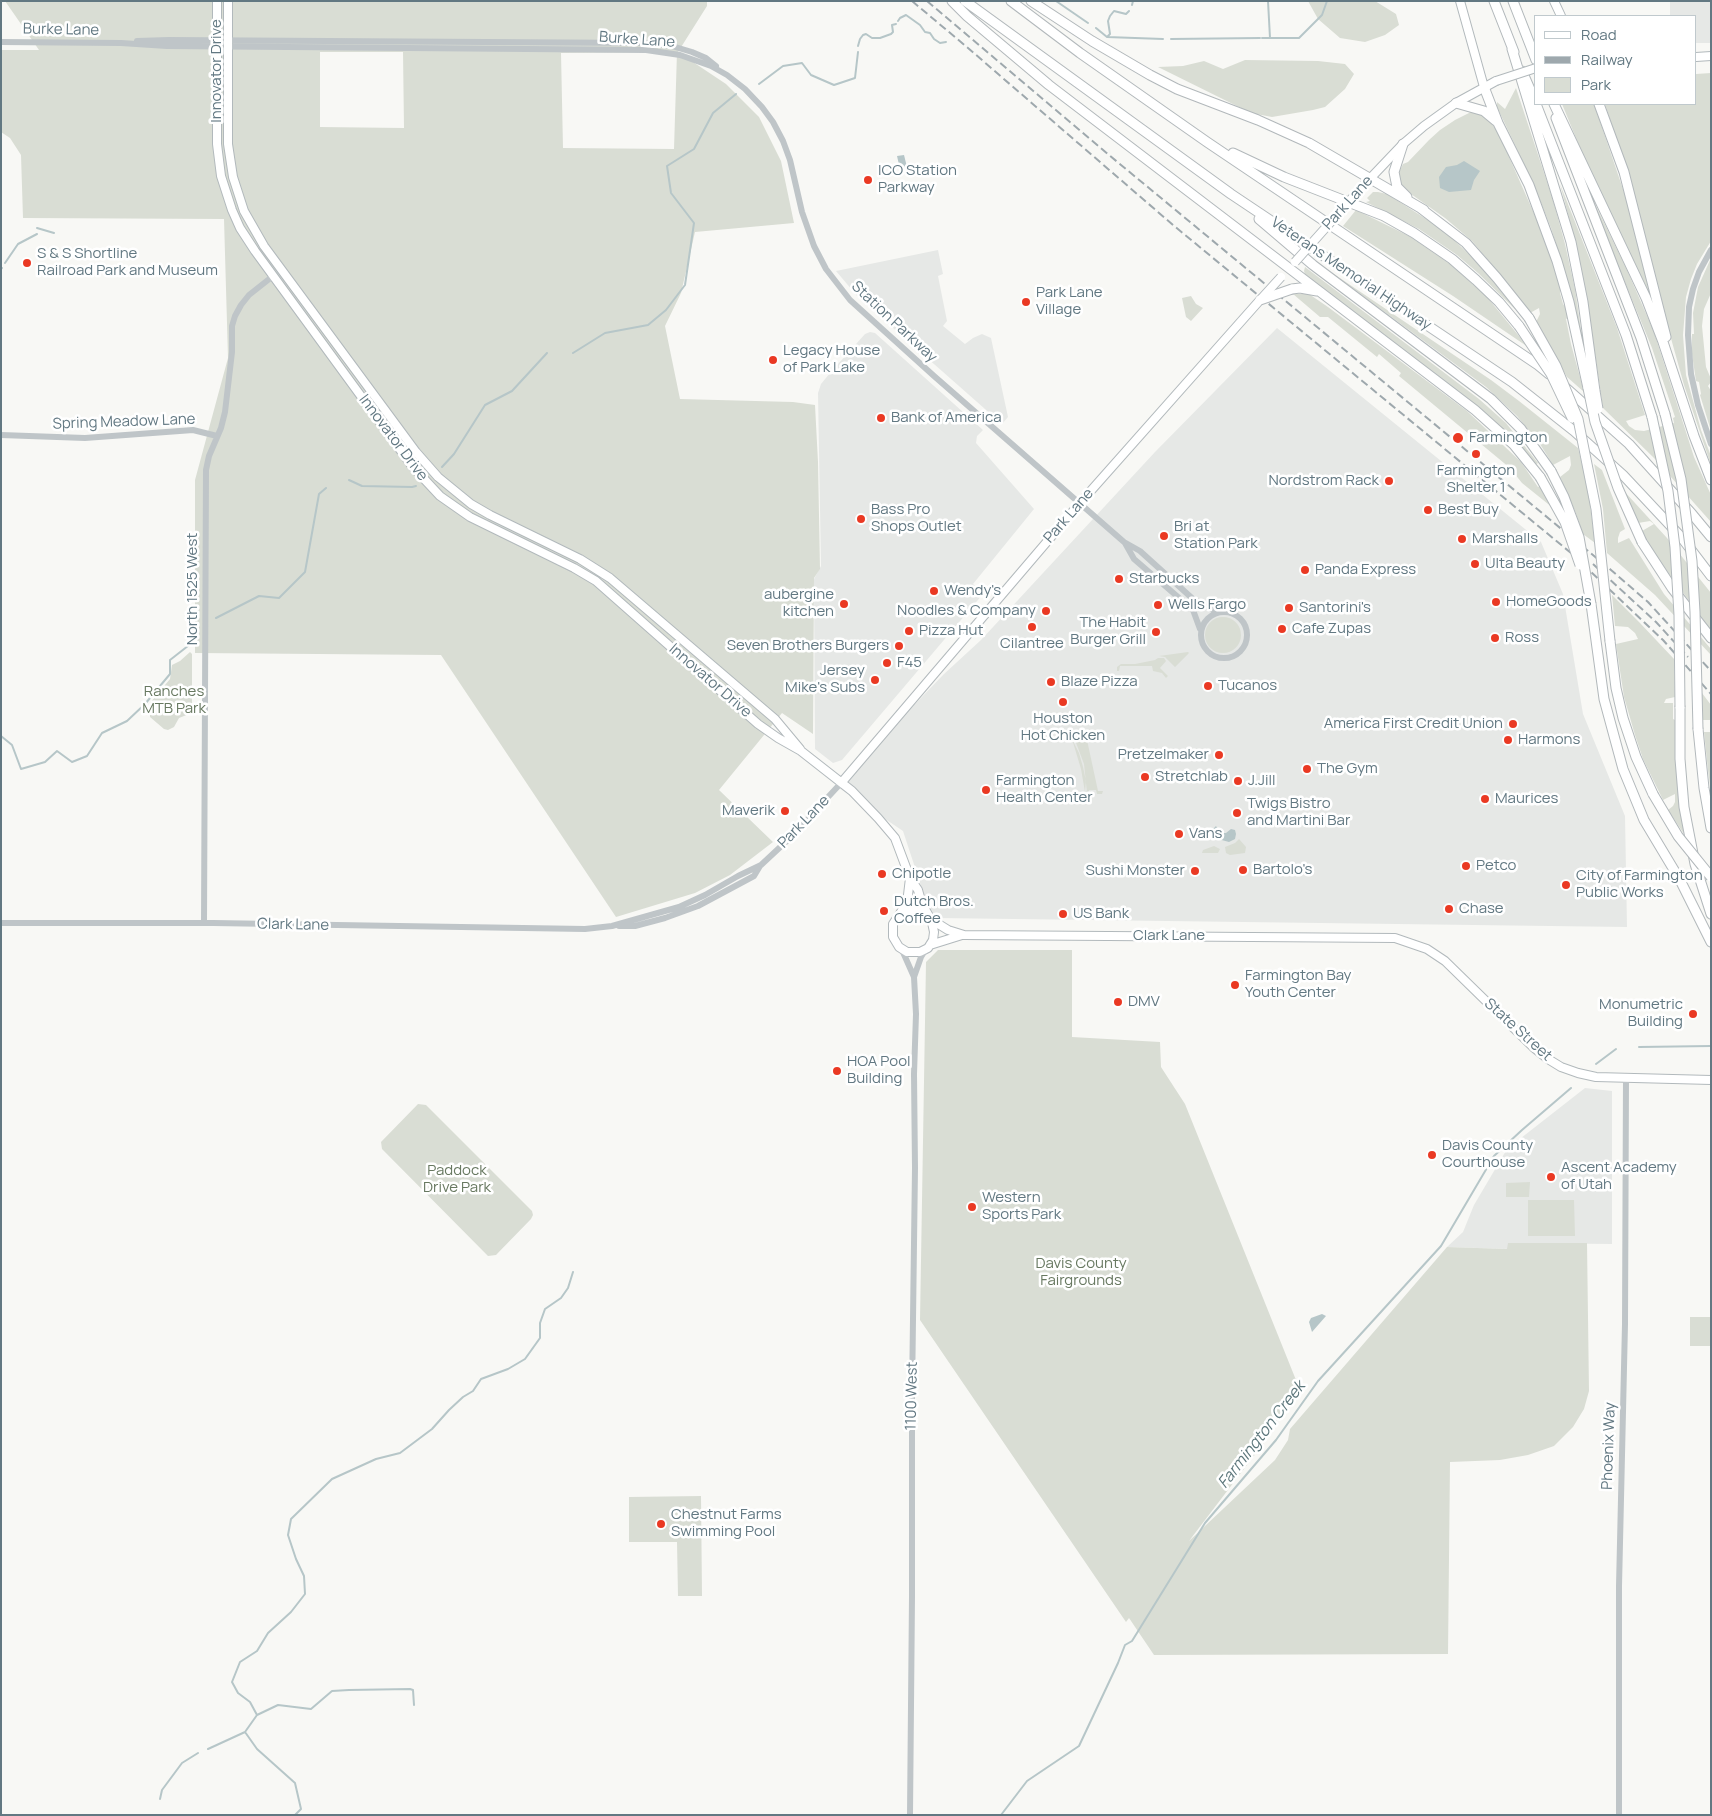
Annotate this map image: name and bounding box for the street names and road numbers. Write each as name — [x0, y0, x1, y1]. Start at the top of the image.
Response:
street label: Innovator Drive — [208, 19, 226, 123]
street label: Burke Lane — [23, 20, 99, 40]
street label: Burke Lane — [598, 28, 676, 52]
street label: Park Lane — [1319, 172, 1377, 234]
street label: Veterans Memorial Highway — [1267, 214, 1435, 334]
street label: Station Parkway — [847, 278, 941, 366]
street label: Innovator Drive — [355, 391, 431, 485]
street label: Spring Meadow Lane — [52, 411, 196, 433]
street label: Park Lane — [1040, 485, 1098, 547]
street label: North 1525 West — [184, 533, 202, 645]
street label: Innovator Drive — [665, 640, 755, 722]
street label: Park Lane — [774, 792, 834, 852]
street label: Clark Lane — [257, 915, 329, 935]
street label: Clark Lane — [1133, 927, 1205, 945]
street label: State Street — [1480, 995, 1556, 1065]
street label: 1100 West — [902, 1361, 922, 1431]
street label: Phoenix Way — [1598, 1402, 1620, 1490]

